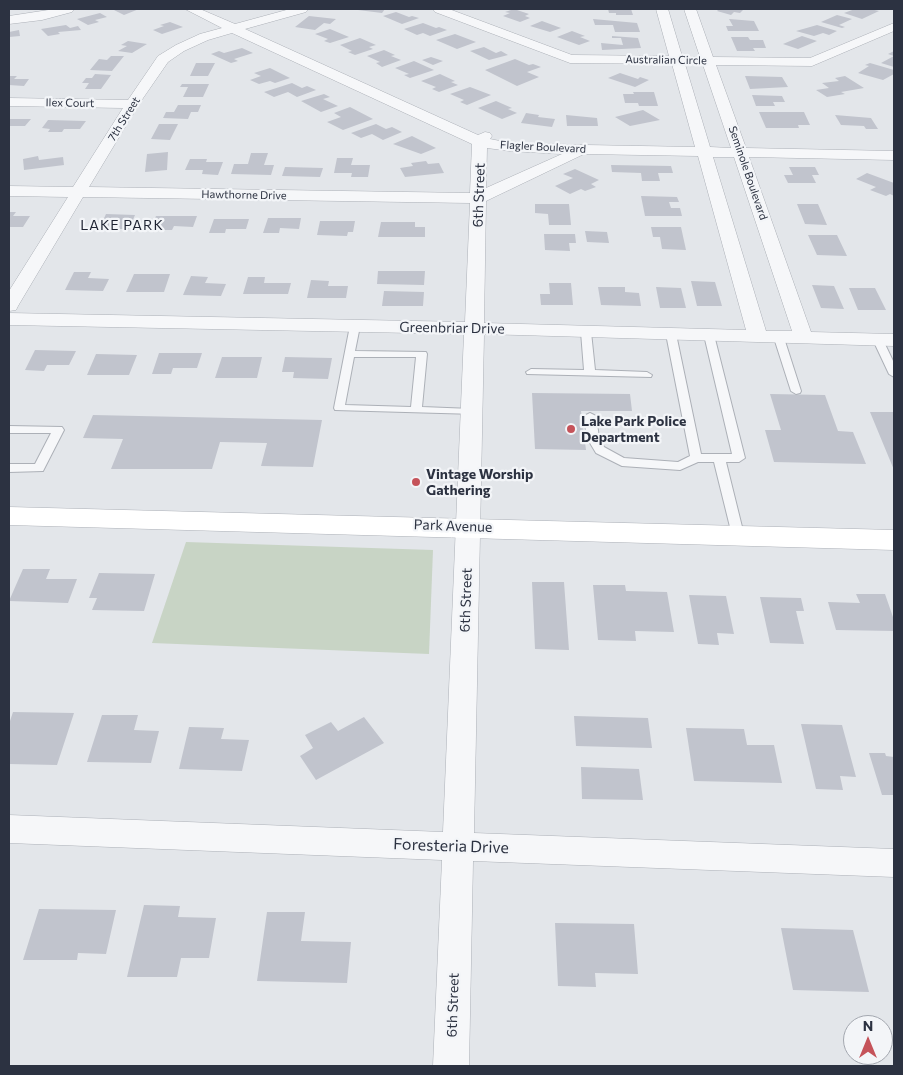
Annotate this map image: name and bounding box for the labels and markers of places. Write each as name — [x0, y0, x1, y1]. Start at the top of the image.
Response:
place label: Lake Park Police Department — [581, 413, 686, 446]
marker: Lake Park Police Department — [565, 423, 577, 435]
place label: Vintage Worship Gathering — [426, 466, 533, 498]
marker: Vintage Worship Gathering — [410, 476, 422, 488]

